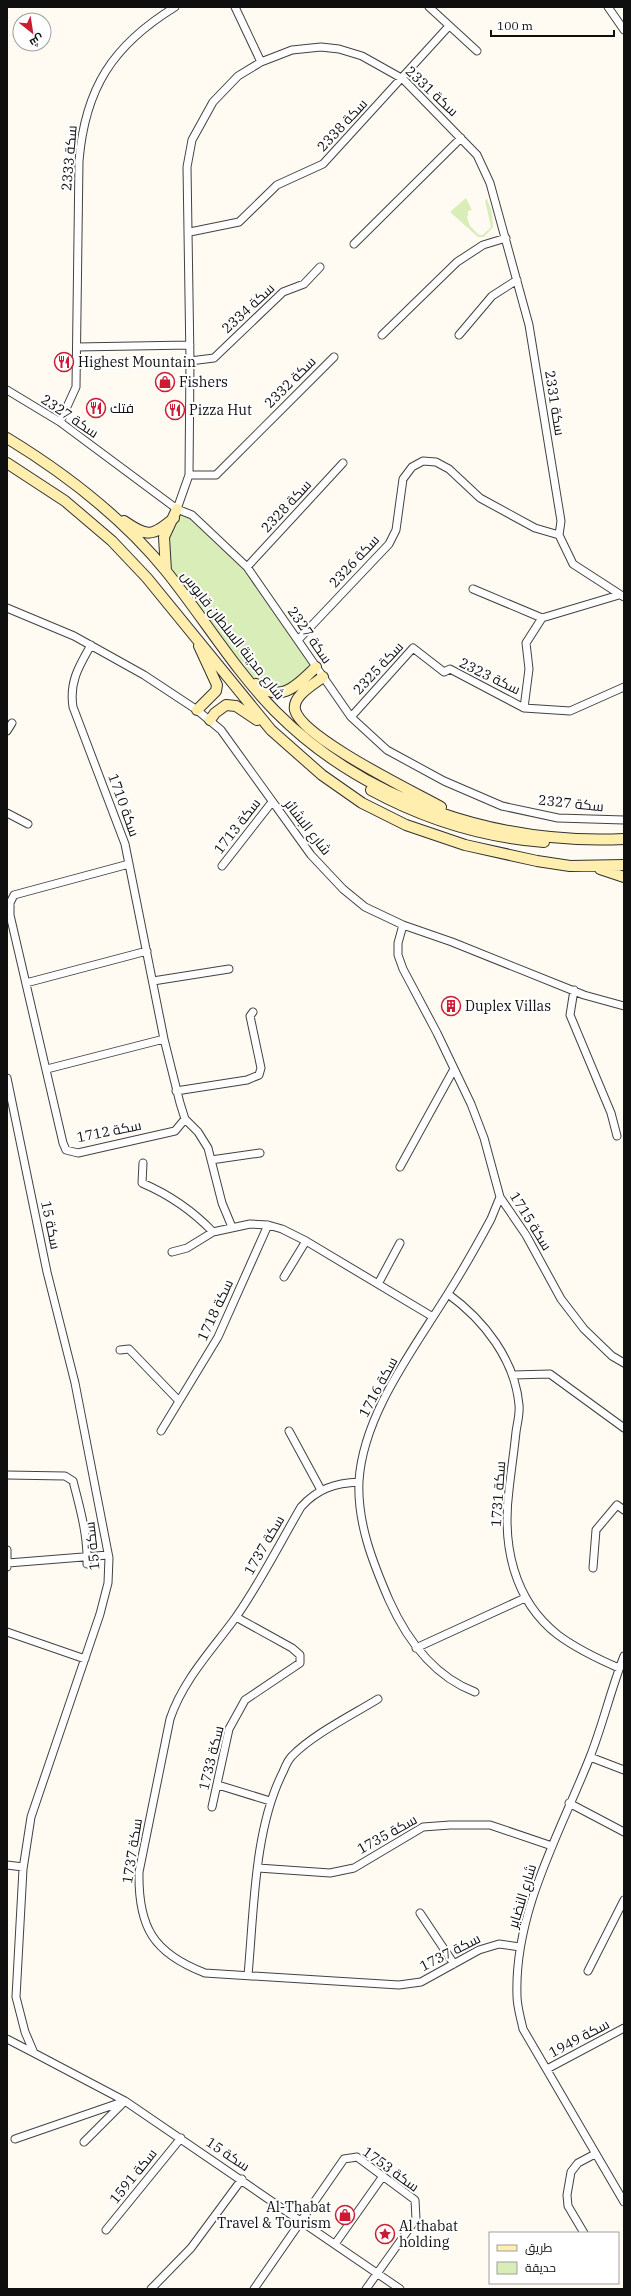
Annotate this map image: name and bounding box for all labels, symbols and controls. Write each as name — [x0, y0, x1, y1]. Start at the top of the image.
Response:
north arrow — [12, 12, 52, 52]
scale bar — [491, 12, 614, 38]
text: 100 m — [497, 18, 533, 33]
text: ش — [27, 31, 47, 50]
street label: سكة 2331 — [402, 62, 462, 120]
street label: سكة 2338 — [313, 95, 371, 155]
street label: سكة 2333 — [57, 124, 81, 192]
street label: سكة 2334 — [218, 279, 278, 337]
restaurant icon: Highest Mountain — [53, 351, 75, 373]
street label: سكة 2332 — [260, 352, 320, 412]
place label: Highest Mountain — [78, 353, 196, 371]
street label: سكة 2331 — [541, 369, 569, 437]
shop icon: Fishers — [154, 371, 176, 393]
place label: Fishers — [179, 373, 228, 391]
street label: سكة 2327 — [38, 390, 102, 442]
restaurant icon: فتك — [85, 397, 107, 419]
place label: فتك — [110, 399, 134, 417]
restaurant icon: Pizza Hut — [164, 399, 186, 421]
place label: Pizza Hut — [189, 401, 252, 419]
street label: سكة 2328 — [257, 476, 315, 536]
street label: سكة 2326 — [325, 531, 383, 591]
street label: شارع مدينة السلطان قابوس — [177, 567, 289, 703]
street label: سكة 2327 — [284, 603, 336, 667]
street label: سكة 2325 — [349, 638, 407, 698]
street label: سكة 2323 — [457, 653, 523, 699]
street label: سكة 1710 — [104, 771, 144, 839]
street label: سكة 2327 — [537, 791, 605, 815]
street label: سكة 1713 — [210, 795, 264, 857]
street label: شارع البشائر — [280, 795, 335, 859]
building icon: Duplex Villas — [440, 995, 462, 1017]
place label: Duplex Villas — [465, 997, 551, 1015]
street label: سكة 1712 — [75, 1116, 143, 1146]
street label: سكة 1715 — [506, 1188, 556, 1254]
street label: سكة 15 — [37, 1199, 65, 1251]
street label: سكة 1718 — [193, 1276, 237, 1344]
street label: سكة 1716 — [355, 1354, 401, 1420]
street label: سكة 1731 — [487, 1461, 509, 1527]
street label: سكة 1737 — [240, 1512, 288, 1578]
street label: سكة 15 — [80, 1521, 104, 1571]
street label: سكة 1733 — [194, 1724, 228, 1792]
street label: سكة 1735 — [354, 1810, 420, 1858]
street label: سكة 1737 — [118, 1817, 146, 1885]
street label: شارع النضاير — [503, 1862, 540, 1931]
street label: سكة 1737 — [417, 1929, 483, 1975]
street label: سكة 1949 — [546, 2015, 612, 2061]
street label: سكة 15 — [203, 2133, 253, 2175]
street label: سكة 1753 — [359, 2142, 423, 2196]
street label: سكة 1591 — [105, 2145, 161, 2207]
place label: Al-Thabat Travel & Tourism — [217, 2198, 331, 2232]
shop icon: Al-Thabat Travel & Tourism — [334, 2204, 356, 2226]
place label: Al thabat holding — [399, 2217, 458, 2251]
place icon: Al thabat holding — [374, 2223, 396, 2245]
legend — [489, 2232, 619, 2284]
text: طريق — [525, 2240, 553, 2255]
text: حديقة — [525, 2260, 556, 2275]

